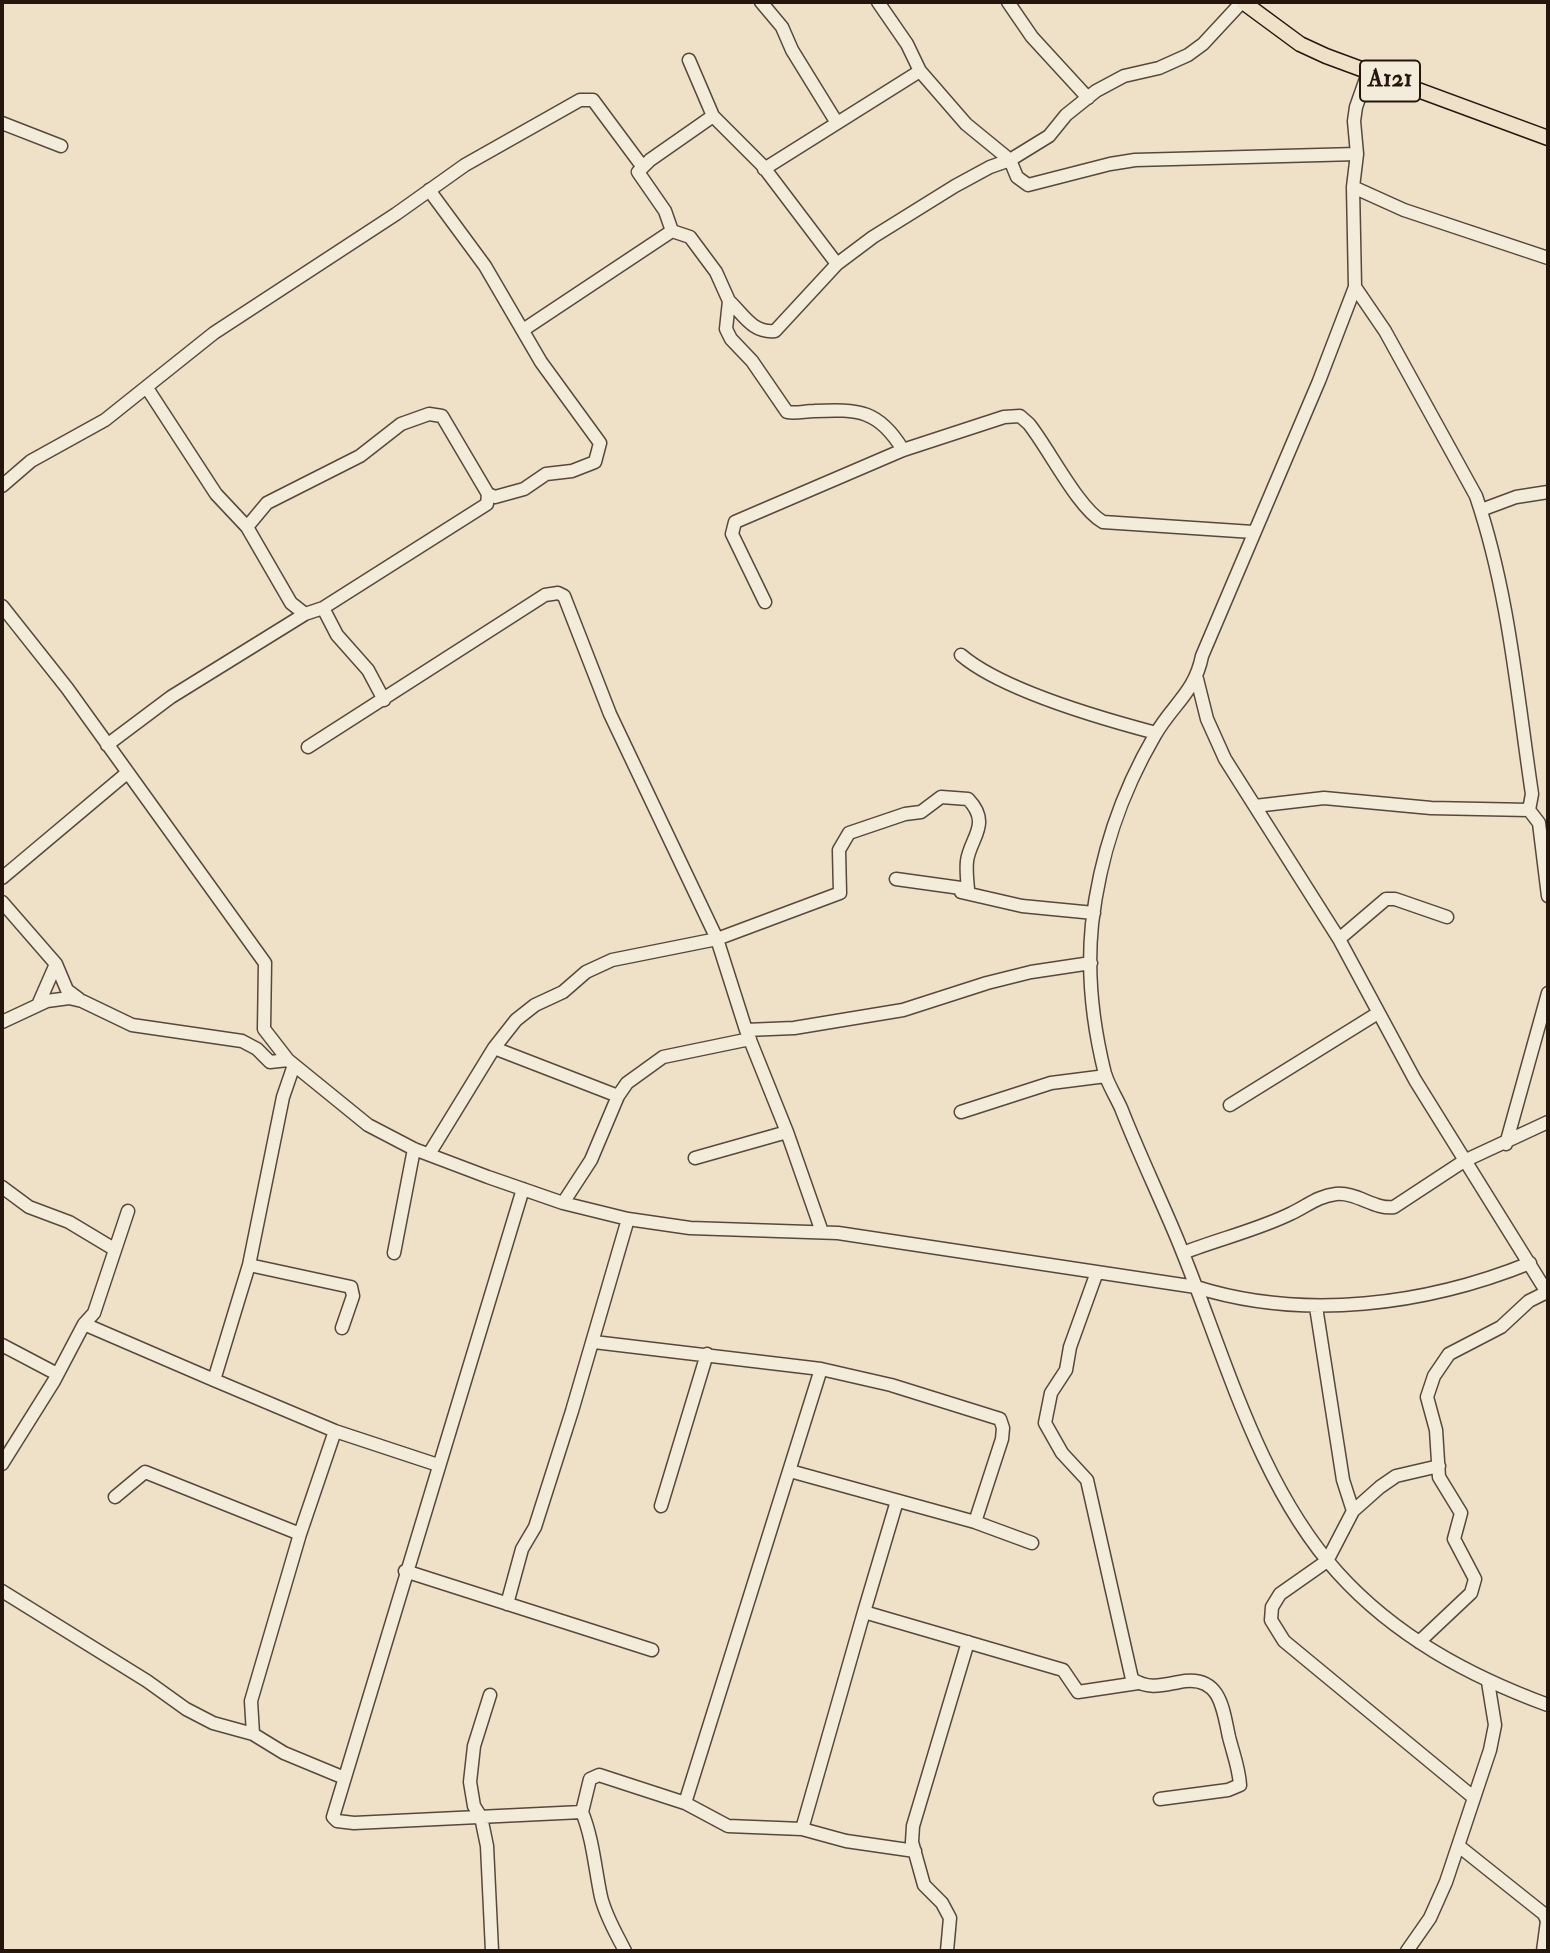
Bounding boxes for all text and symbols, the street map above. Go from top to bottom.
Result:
road number: A121 [1360,60,1420,102]

